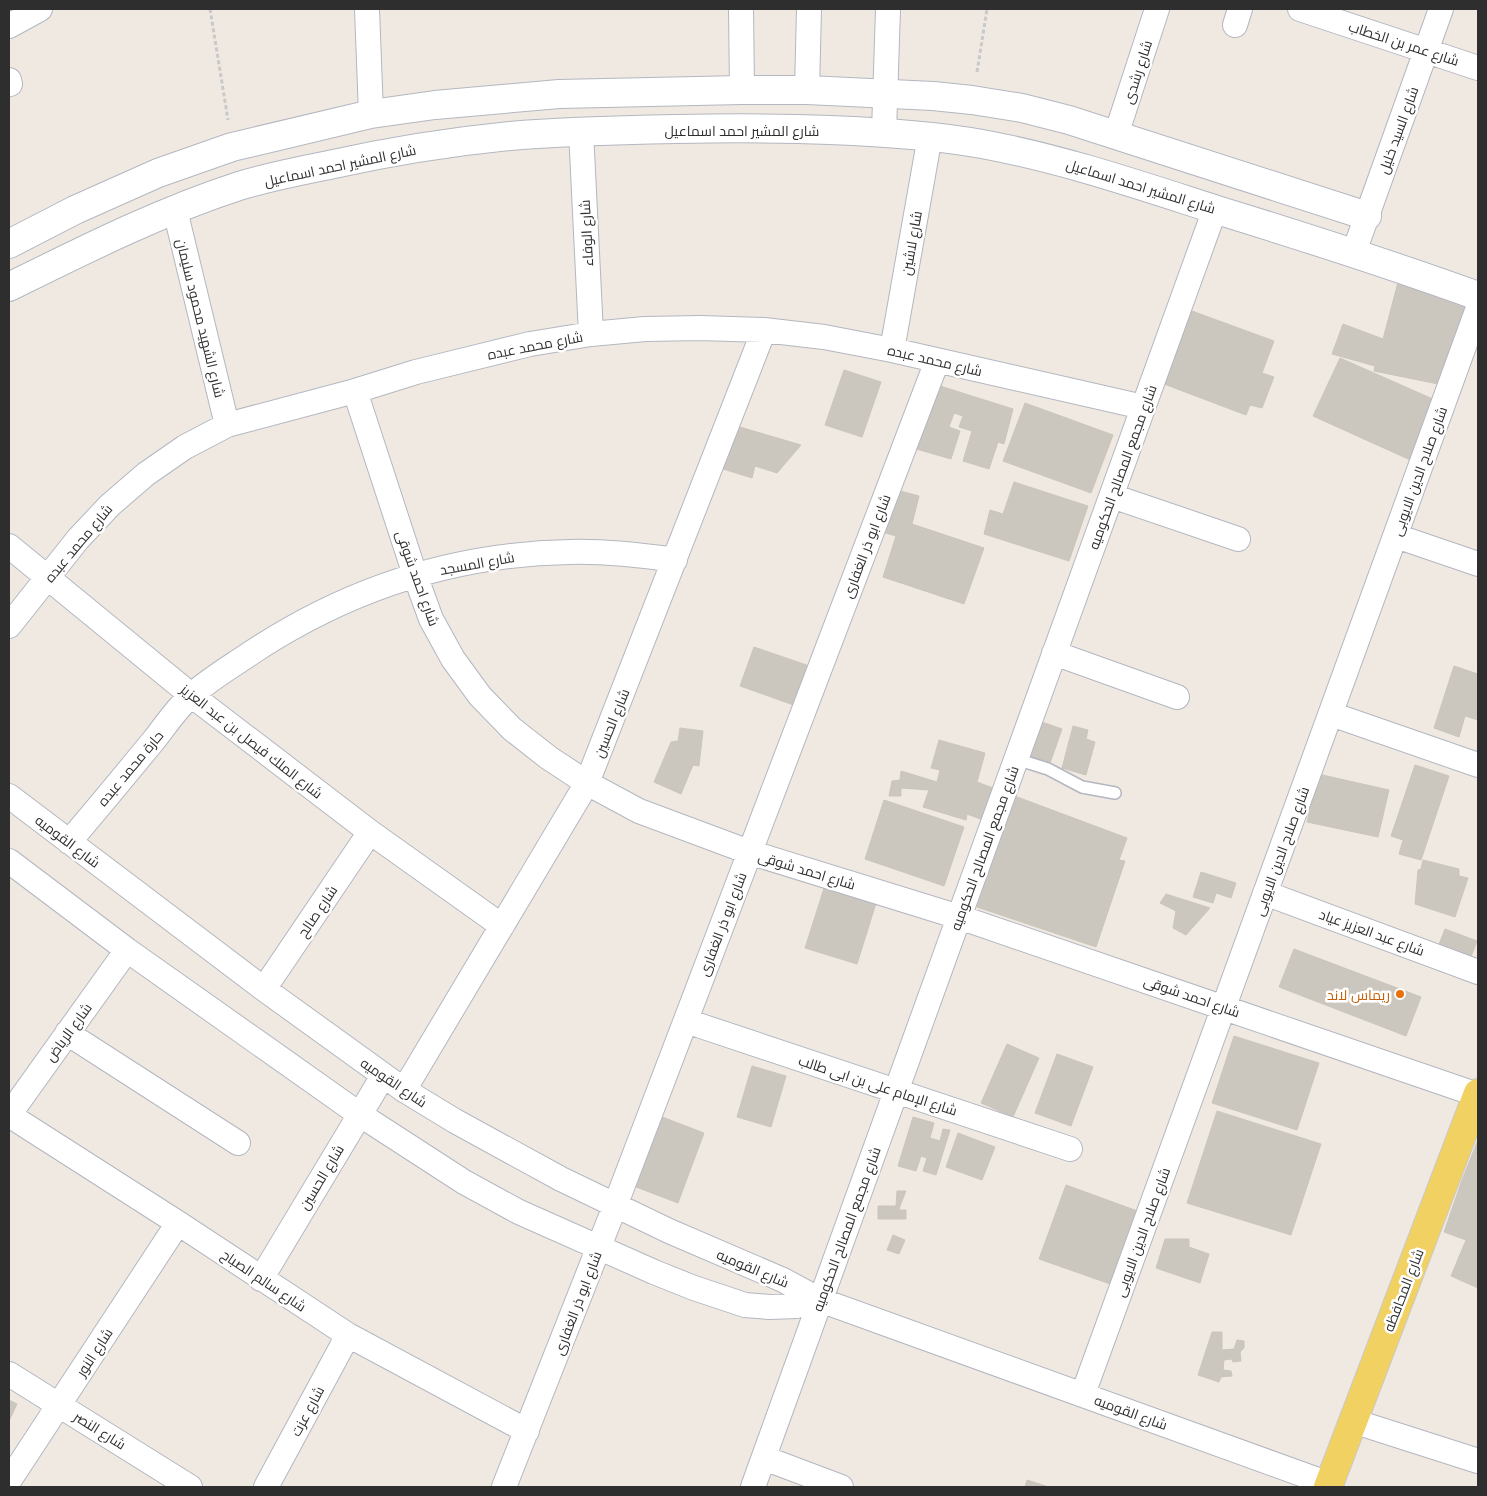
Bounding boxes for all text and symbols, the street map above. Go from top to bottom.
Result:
street label: شارع عمر بن الخطاب [1346,17,1461,70]
street label: شارع رشدى [1119,38,1156,106]
street label: شارع السيد خليل [1374,84,1423,176]
street label: شارع المشير احمد اسماعيل [665,122,819,140]
street label: شارع المشير احمد اسماعيل [262,141,418,190]
street label: شارع المشير احمد اسماعيل [1064,155,1218,218]
street label: شارع الوفاء [576,199,597,267]
street label: شارع لاشين [897,209,926,277]
street label: شارع الشهيد محمود سليمان [172,237,229,399]
street label: شارع محمد عبده [486,327,584,364]
street label: شارع محمد عبده [886,341,984,380]
street label: شارع مجمع المصالح الحكوميه [1084,382,1161,552]
street label: شارع صلاح الدين الايوبى [1388,404,1451,538]
street label: شارع ابو ذر الغفارى [838,492,895,601]
street label: شارع محمد عبده [40,500,116,586]
street label: شارع احمد شوقى [392,528,443,628]
street label: شارع المسجد [438,548,516,579]
street label: شارع الملك فيصل بن عبد العزيز [176,680,326,802]
street label: شارع الحسين [590,686,633,760]
street label: حارة محمد عبده [93,727,167,809]
street label: شارع مجمع المصالح الحكوميه [946,763,1023,933]
street label: شارع صلاح الدين الايوبى [1250,784,1313,918]
street label: شارع القوميه [32,811,104,872]
street label: شارع احمد شوقى [756,847,858,894]
street label: شارع ابو ذر الغفارى [694,870,751,979]
street label: شارع صالح [293,882,341,941]
street label: شارع عبد العزيز عياد [1317,905,1427,960]
street label: شارع احمد شوقى [1141,972,1242,1021]
place label: ريماس لاند [1327,986,1390,1003]
marker: ريماس لاند [1394,988,1406,1000]
street label: شارع الرياض [41,999,96,1065]
street label: شارع الإمام على بن ابى طالب [796,1051,960,1121]
street label: شارع القوميه [357,1054,430,1111]
street label: شارع الحسين [295,1141,348,1213]
street label: شارع مجمع المصالح الحكوميه [808,1144,885,1314]
street label: شارع صلاح الدين الايوبى [1111,1165,1174,1299]
street label: شارع سالم الصباح [217,1245,310,1316]
street label: شارع القوميه [714,1245,792,1292]
street label: شارع المحافظه [1379,1246,1428,1334]
street label: شارع ابو ذر الغفارى [549,1249,606,1358]
street label: شارع النور [72,1325,117,1381]
street label: شارع عزت [287,1383,328,1439]
street label: شارع القوميه [1092,1391,1170,1434]
street label: شارع النصر [69,1407,129,1453]

